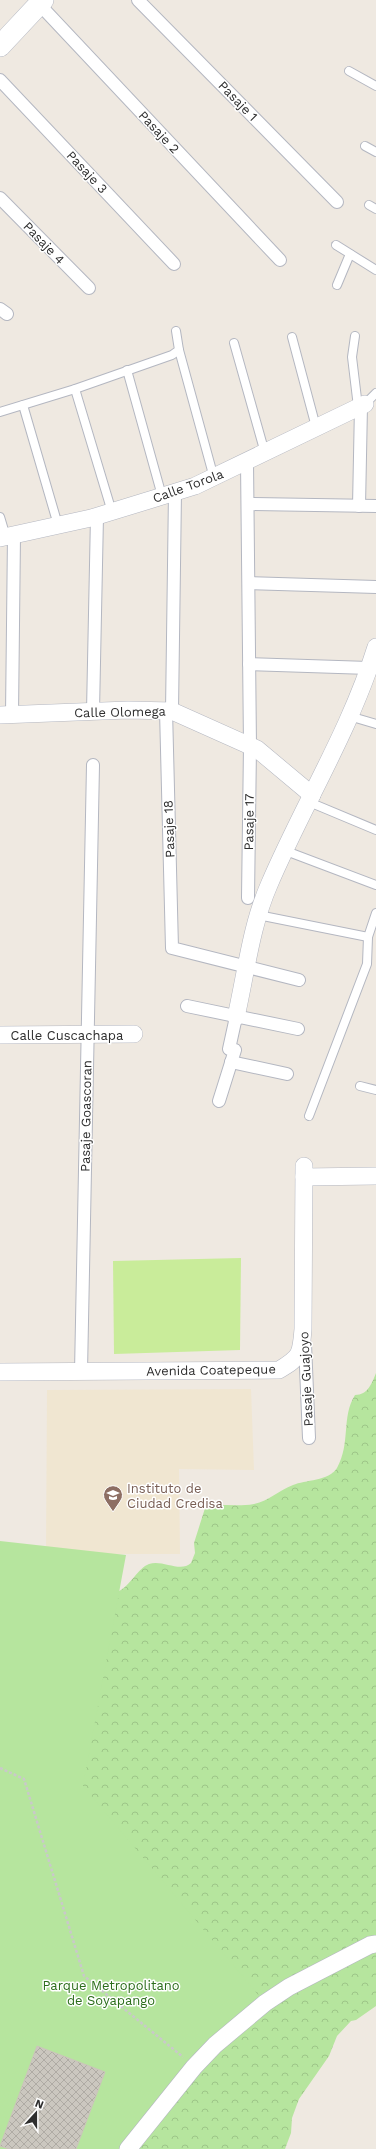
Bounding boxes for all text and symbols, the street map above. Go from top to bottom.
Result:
street label: Pasaje 1 [215,78,261,124]
street label: Pasaje 2 [136,108,182,156]
street label: Pasaje 3 [64,148,110,196]
street label: Pasaje 4 [20,219,68,267]
street label: Calle Torola [151,466,226,506]
street label: Calle Olomega [74,704,167,720]
street label: Pasaje 17 [241,793,257,851]
street label: Pasaje 18 [160,800,178,858]
street label: Calle Cuscachapa [11,1028,124,1043]
street label: Pasaje Goascoran [78,1060,94,1172]
street label: Pasaje Guajoyo [296,1331,316,1427]
street label: Avenida Coatepeque [146,1361,276,1379]
place label: Instituto de Ciudad Credisa [127,1481,223,1511]
school or university icon: Instituto de Ciudad Credisa [102,1484,124,1512]
park label: Parque Metropolitano de Soyapango [42,1978,180,2008]
north arrow [16,2093,56,2133]
text: N [33,2097,46,2112]

